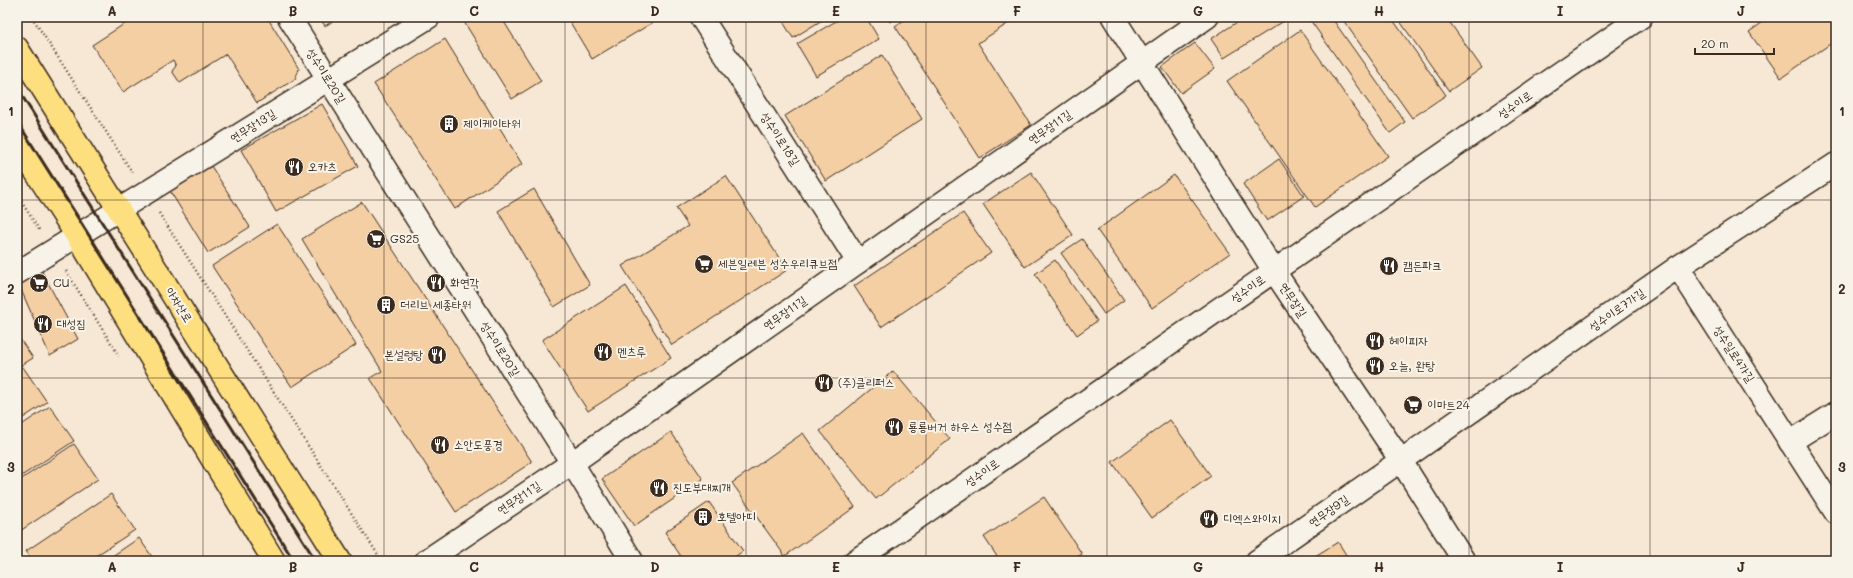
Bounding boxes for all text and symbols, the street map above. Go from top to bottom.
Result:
text: A [107,2,117,19]
text: B [289,2,298,19]
text: C [469,2,479,19]
text: D [650,2,660,19]
text: E [832,2,840,19]
text: F [1013,2,1021,19]
text: G [1193,2,1203,19]
text: H [1374,2,1384,19]
text: I [1557,2,1564,19]
text: J [1737,2,1745,19]
scale bar [1695,30,1774,56]
text: 20 m [1701,35,1729,51]
street label: 성수이로20길 [304,45,350,106]
street label: 성수이로 [1494,87,1535,122]
text: 1 [8,102,14,119]
text: 1 [1839,102,1845,119]
street label: 연무장13길 [227,105,279,145]
street label: 연무장11길 [1025,105,1075,147]
street label: 성수이로18길 [758,109,804,169]
building icon: 제이케이타워 [438,113,460,135]
place label: 제이케이타워 [463,115,521,131]
restaurant icon: 오카츠 [283,156,305,178]
place label: 오카츠 [308,158,337,174]
supermarket icon: GS25 [365,228,387,250]
place label: GS25 [390,230,419,246]
supermarket icon: 세븐일레븐 성수우리큐브점 [693,253,715,275]
place label: 세븐일레븐 성수우리큐브점 [718,255,838,271]
restaurant icon: 캠든파크 [1378,255,1400,277]
place label: 캠든파크 [1403,257,1442,273]
street label: 성수이로 [1227,271,1268,306]
supermarket icon: CU [28,272,50,294]
restaurant icon: 화연각 [425,272,447,294]
place label: CU [53,274,70,290]
place label: 화연각 [450,274,479,290]
street label: 연무장길 [1276,279,1311,320]
text: 2 [7,280,15,297]
text: 2 [1838,280,1846,297]
street label: 아차산로 [163,284,197,325]
street label: 성수이로7가길 [1585,284,1648,334]
street label: 연무장11길 [760,291,810,333]
building icon: 더리브 세종타워 [375,294,397,316]
place label: 더리브 세종타워 [400,296,471,312]
restaurant icon: 대성집 [32,313,54,335]
place label: 대성집 [57,315,86,331]
street label: 성수이로20길 [478,318,524,379]
street label: 성수일로4가길 [1710,322,1759,385]
restaurant icon: 헤이피자 [1364,330,1386,352]
place label: 헤이피자 [1389,332,1428,348]
restaurant icon: 멘츠루 [592,341,614,363]
place label: 멘츠루 [617,343,646,359]
restaurant icon: 본설렁탕 [426,344,448,366]
place label: 본설렁탕 [384,346,423,362]
restaurant icon: 오늘, 완탕 [1364,355,1386,377]
place label: 오늘, 완탕 [1389,357,1435,373]
restaurant icon: (주)클리퍼스 [813,372,835,394]
place label: (주)클리퍼스 [838,374,894,390]
supermarket icon: 이마트24 [1402,394,1424,416]
place label: 이마트24 [1427,396,1470,412]
restaurant icon: 룡룡버거 하우스 성수점 [883,416,905,438]
place label: 룡룡버거 하우스 성수점 [908,418,1012,434]
restaurant icon: 소안도풍경 [429,434,451,456]
place label: 소안도풍경 [454,436,502,452]
street label: 성수이로 [961,455,1002,490]
text: 3 [7,458,15,475]
text: 3 [1838,458,1846,475]
street label: 연무장11길 [494,477,544,518]
restaurant icon: 진도부대찌개 [648,477,670,499]
place label: 진도부대찌개 [673,479,731,495]
street label: 연무장9길 [1305,490,1352,530]
building icon: 호텔아띠 [692,506,714,528]
place label: 호텔아띠 [717,508,756,524]
restaurant icon: 디엑스와이지 [1198,508,1220,530]
place label: 디엑스와이지 [1223,510,1281,526]
text: A [107,558,117,575]
text: B [289,558,298,575]
text: C [469,558,479,575]
text: D [650,558,660,575]
text: E [832,558,840,575]
text: F [1013,558,1021,575]
text: G [1193,558,1203,575]
text: H [1374,558,1384,575]
text: I [1557,558,1564,575]
text: J [1737,558,1745,575]

